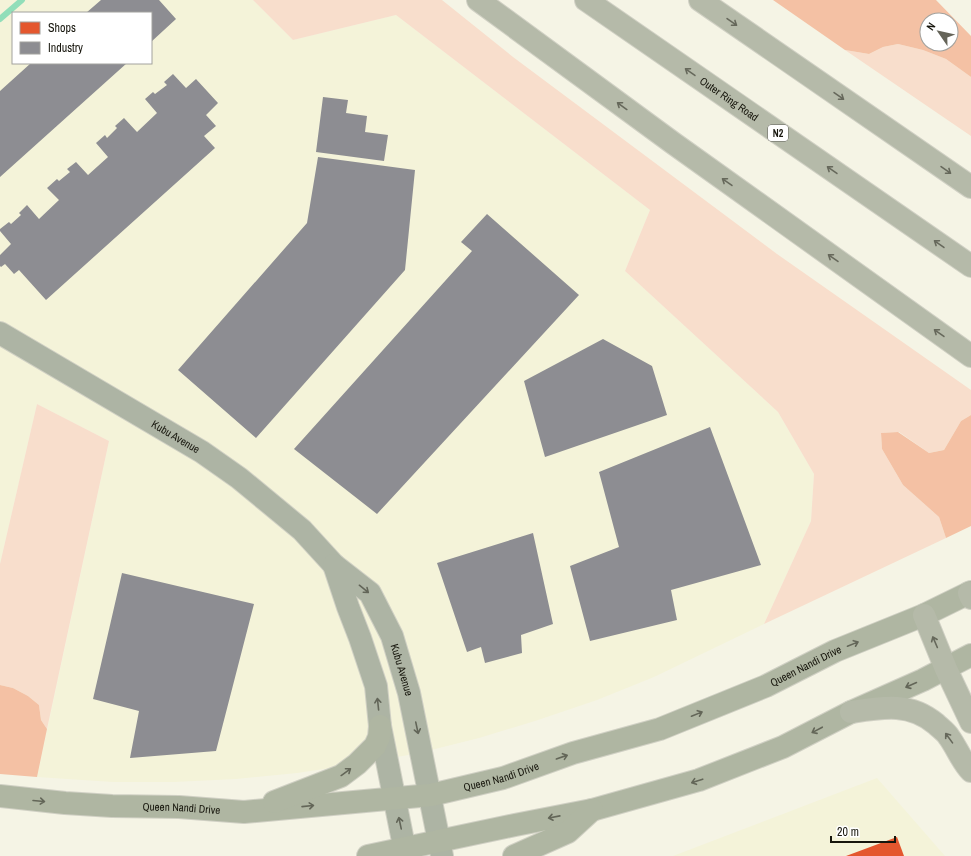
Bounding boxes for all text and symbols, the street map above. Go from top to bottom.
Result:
legend [12,12,152,64]
north arrow [919,12,959,52]
one-way arrow [727,18,738,26]
text: Shops [48,20,76,36]
text: N [923,20,938,33]
text: Industry [48,40,83,56]
one-way arrow [685,68,696,76]
street label: Outer Ring Road [697,74,761,124]
one-way arrow [833,92,844,100]
one-way arrow [617,102,628,110]
road number: N2 [768,125,788,141]
one-way arrow [827,166,838,174]
one-way arrow [940,166,951,174]
one-way arrow [722,178,733,186]
one-way arrow [934,240,945,248]
one-way arrow [828,253,839,262]
one-way arrow [934,329,945,337]
street label: Kubu Avenue [149,417,202,456]
one-way arrow [359,585,370,594]
one-way arrow [931,636,938,648]
one-way arrow [847,639,859,647]
street label: Kubu Avenue [388,642,416,697]
street label: Queen Nandi Drive [768,642,843,690]
one-way arrow [905,682,917,689]
one-way arrow [374,698,382,711]
one-way arrow [690,710,702,717]
one-way arrow [413,721,421,734]
one-way arrow [811,726,823,734]
one-way arrow [945,733,954,744]
one-way arrow [555,753,568,760]
street label: Queen Nandi Drive [462,759,541,794]
one-way arrow [340,768,351,776]
one-way arrow [692,777,704,785]
one-way arrow [32,797,45,805]
street label: Queen Nandi Drive [142,799,221,817]
one-way arrow [301,802,314,810]
one-way arrow [548,814,561,822]
one-way arrow [396,817,404,830]
scale bar [831,818,895,844]
text: 20 m [837,824,859,840]

